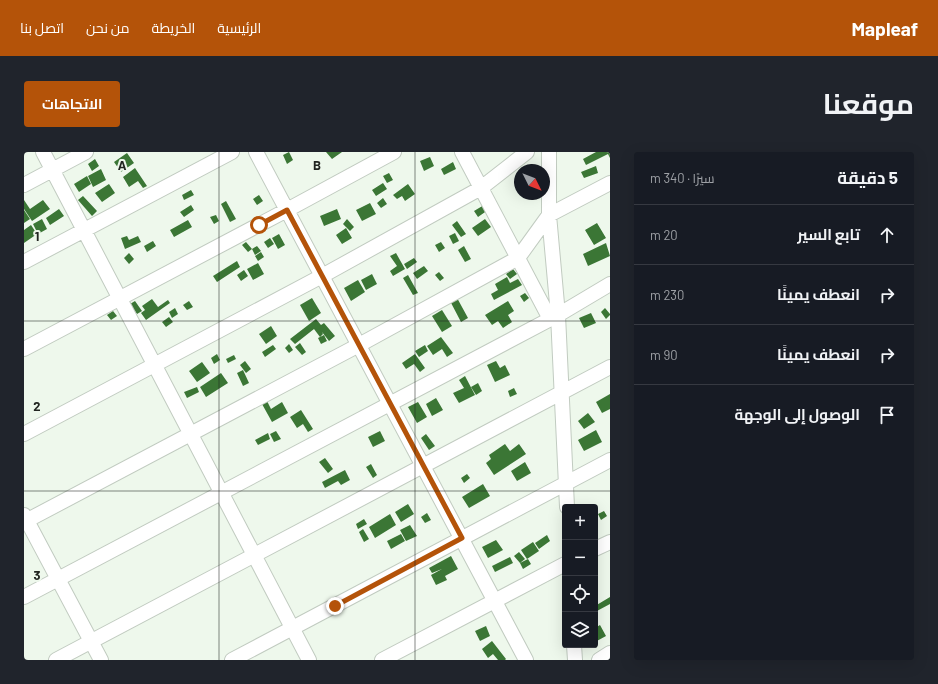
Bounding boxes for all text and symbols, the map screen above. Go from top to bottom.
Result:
text: Mapleaf [851,17,918,40]
text: اتصل بنا [20,19,64,36]
text: من نحن [86,19,130,36]
text: الخريطة [152,19,195,36]
text: الرئيسية [217,19,261,36]
button: الاتجاهات [24,81,120,127]
text: موقعنا [823,86,914,120]
text: A [118,157,127,173]
text: B [313,157,321,173]
north arrow [514,164,550,200]
text: 5 دقيقة [837,167,898,187]
text: سيرًا · 340 m [650,170,714,186]
route start [250,216,268,234]
icon: ahead [876,224,898,246]
text: تابع السير [797,225,860,243]
text: 20 m [650,227,678,243]
text: 1 [35,228,39,244]
icon: right [876,284,898,306]
text: انعطف يمينًا [777,285,860,303]
text: 230 m [650,287,684,303]
icon: right [876,344,898,366]
text: انعطف يمينًا [777,345,860,363]
text: 90 m [650,347,678,363]
text: 2 [33,398,41,414]
icon: arrive [876,404,898,426]
text: الوصول إلى الوجهة [734,405,860,423]
map controls [562,504,598,648]
button: + [562,504,598,540]
button: − [562,540,598,576]
text: 3 [33,567,41,583]
button: locate [562,576,598,612]
route end [326,597,344,615]
button: layers [562,612,598,648]

